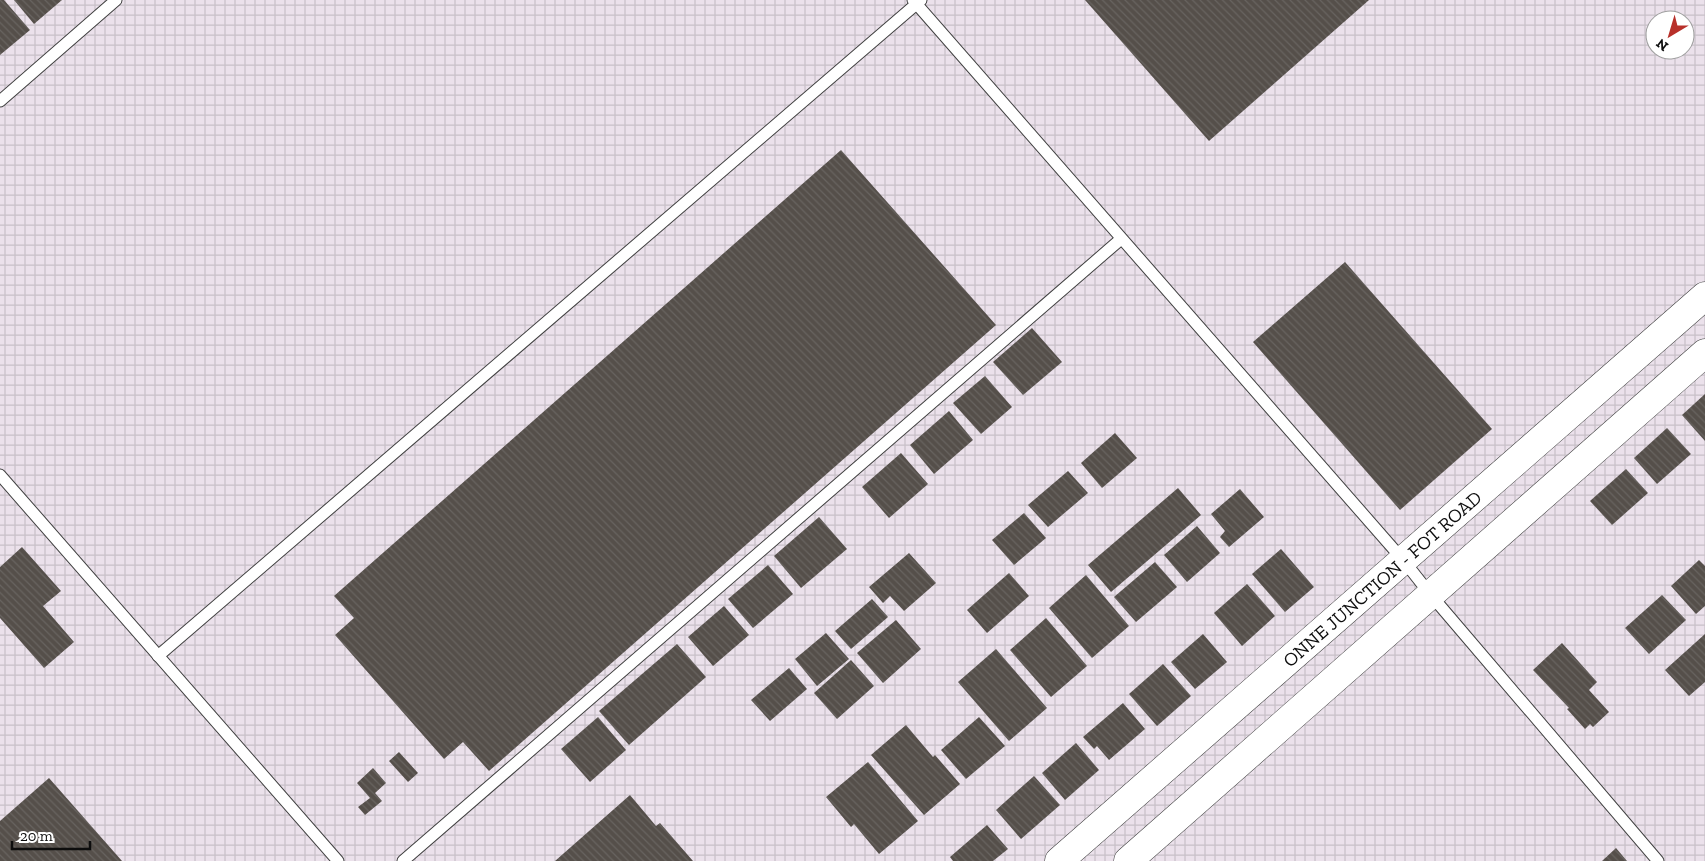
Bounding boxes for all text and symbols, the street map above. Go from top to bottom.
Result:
north arrow [1645,10,1695,60]
text: N [1653,35,1672,55]
street label: ONNE JUNCTION - FOT ROAD [1278,486,1486,672]
scale bar [12,818,90,850]
text: 20 m [20,827,53,845]

